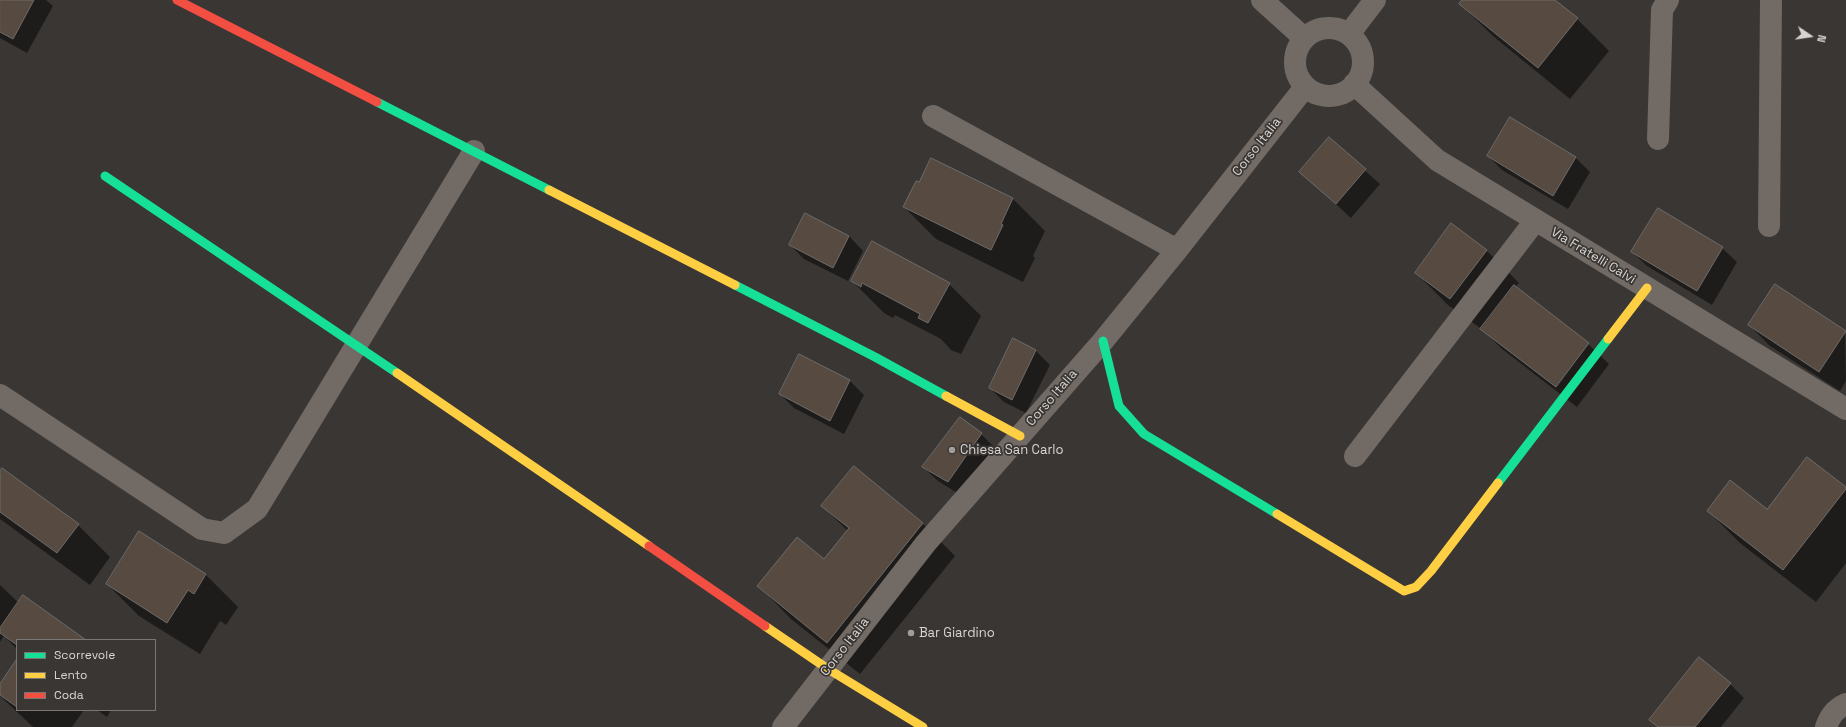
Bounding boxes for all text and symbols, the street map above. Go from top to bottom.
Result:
north arrow [1790,16,1830,56]
text: N [1814,34,1829,44]
street label: Corso Italia [1229,115,1285,179]
street label: Via Fratelli Calvi [1548,225,1638,287]
street label: Corso Italia [1023,367,1081,429]
place label: Chiesa San Carlo [960,442,1064,458]
marker: Chiesa San Carlo [947,445,957,455]
street label: Corso Italia [817,615,873,679]
place label: Bar Giardino [919,625,995,641]
marker: Bar Giardino [906,628,916,638]
legend [16,639,156,711]
text: Scorrevole [54,647,115,663]
text: Lento [54,667,88,683]
text: Coda [54,687,84,703]

